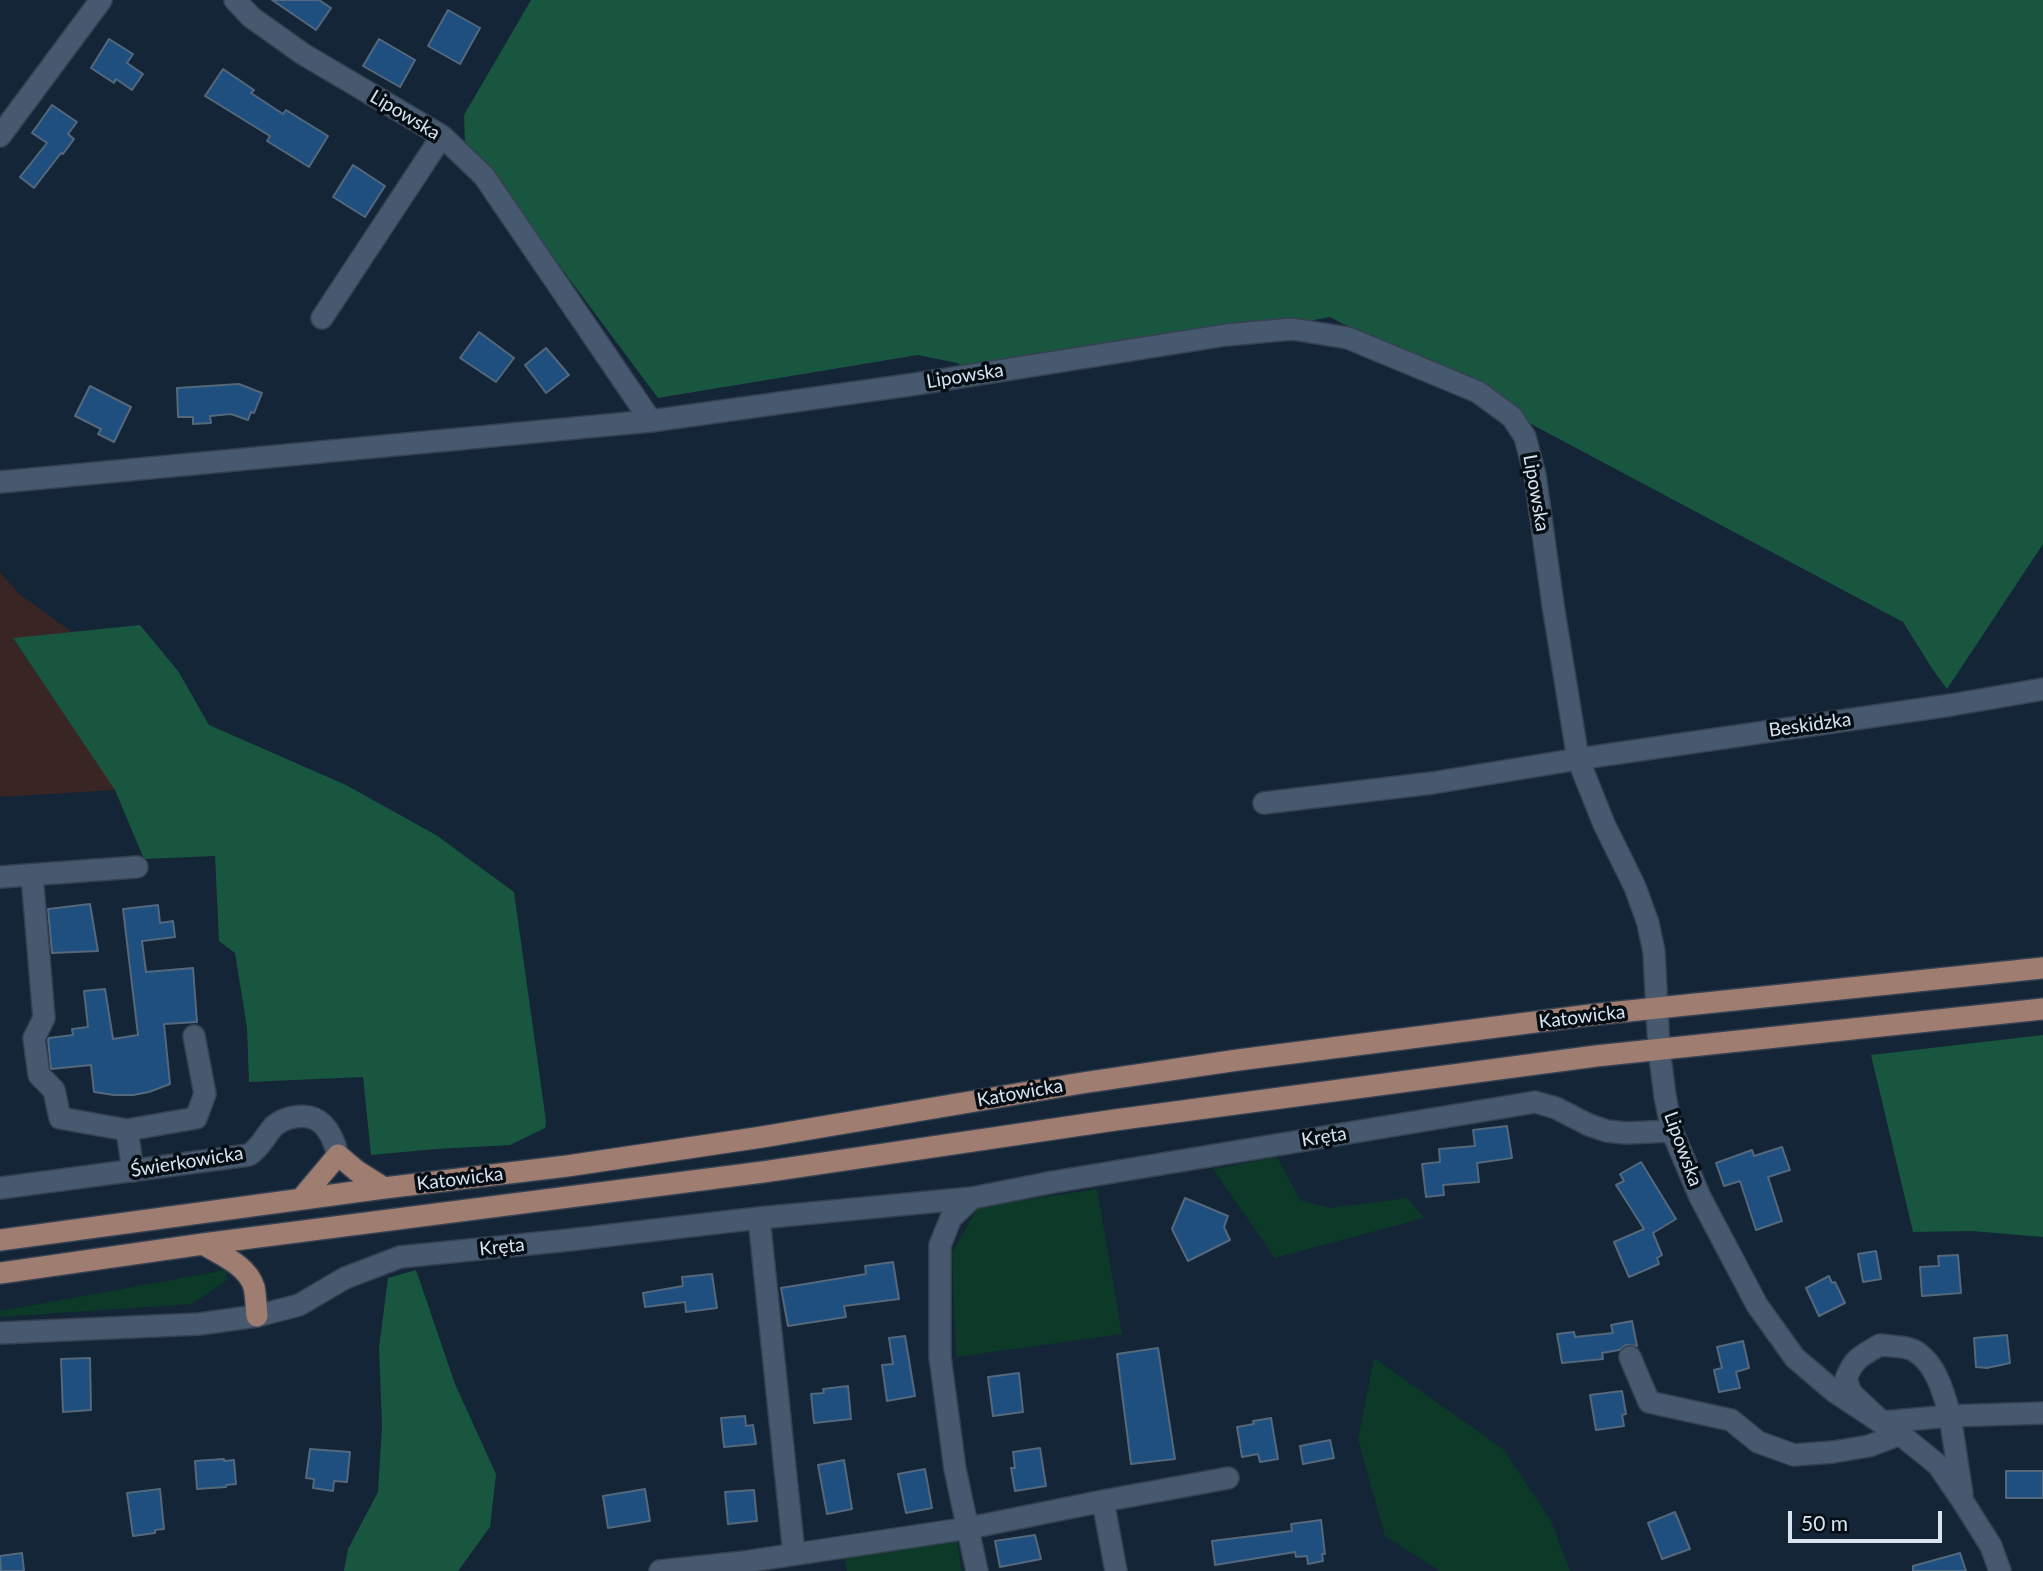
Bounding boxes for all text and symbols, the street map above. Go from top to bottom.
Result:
street label: Lipowska [366,85,444,145]
street label: Lipowska [925,359,1005,393]
street label: Lipowska [1518,453,1554,533]
street label: Beskidzka [1767,708,1853,742]
street label: Katowicka [1537,1000,1627,1034]
street label: Katowicka [975,1074,1065,1112]
street label: Lipowska [1659,1109,1707,1189]
street label: Kręta [1300,1122,1348,1152]
street label: Świerkowicka [129,1142,245,1182]
street label: Katowicka [415,1162,505,1196]
street label: Kręta [478,1233,526,1261]
scale bar [1791,1498,1945,1542]
text: 50 m [1801,1510,1848,1535]

